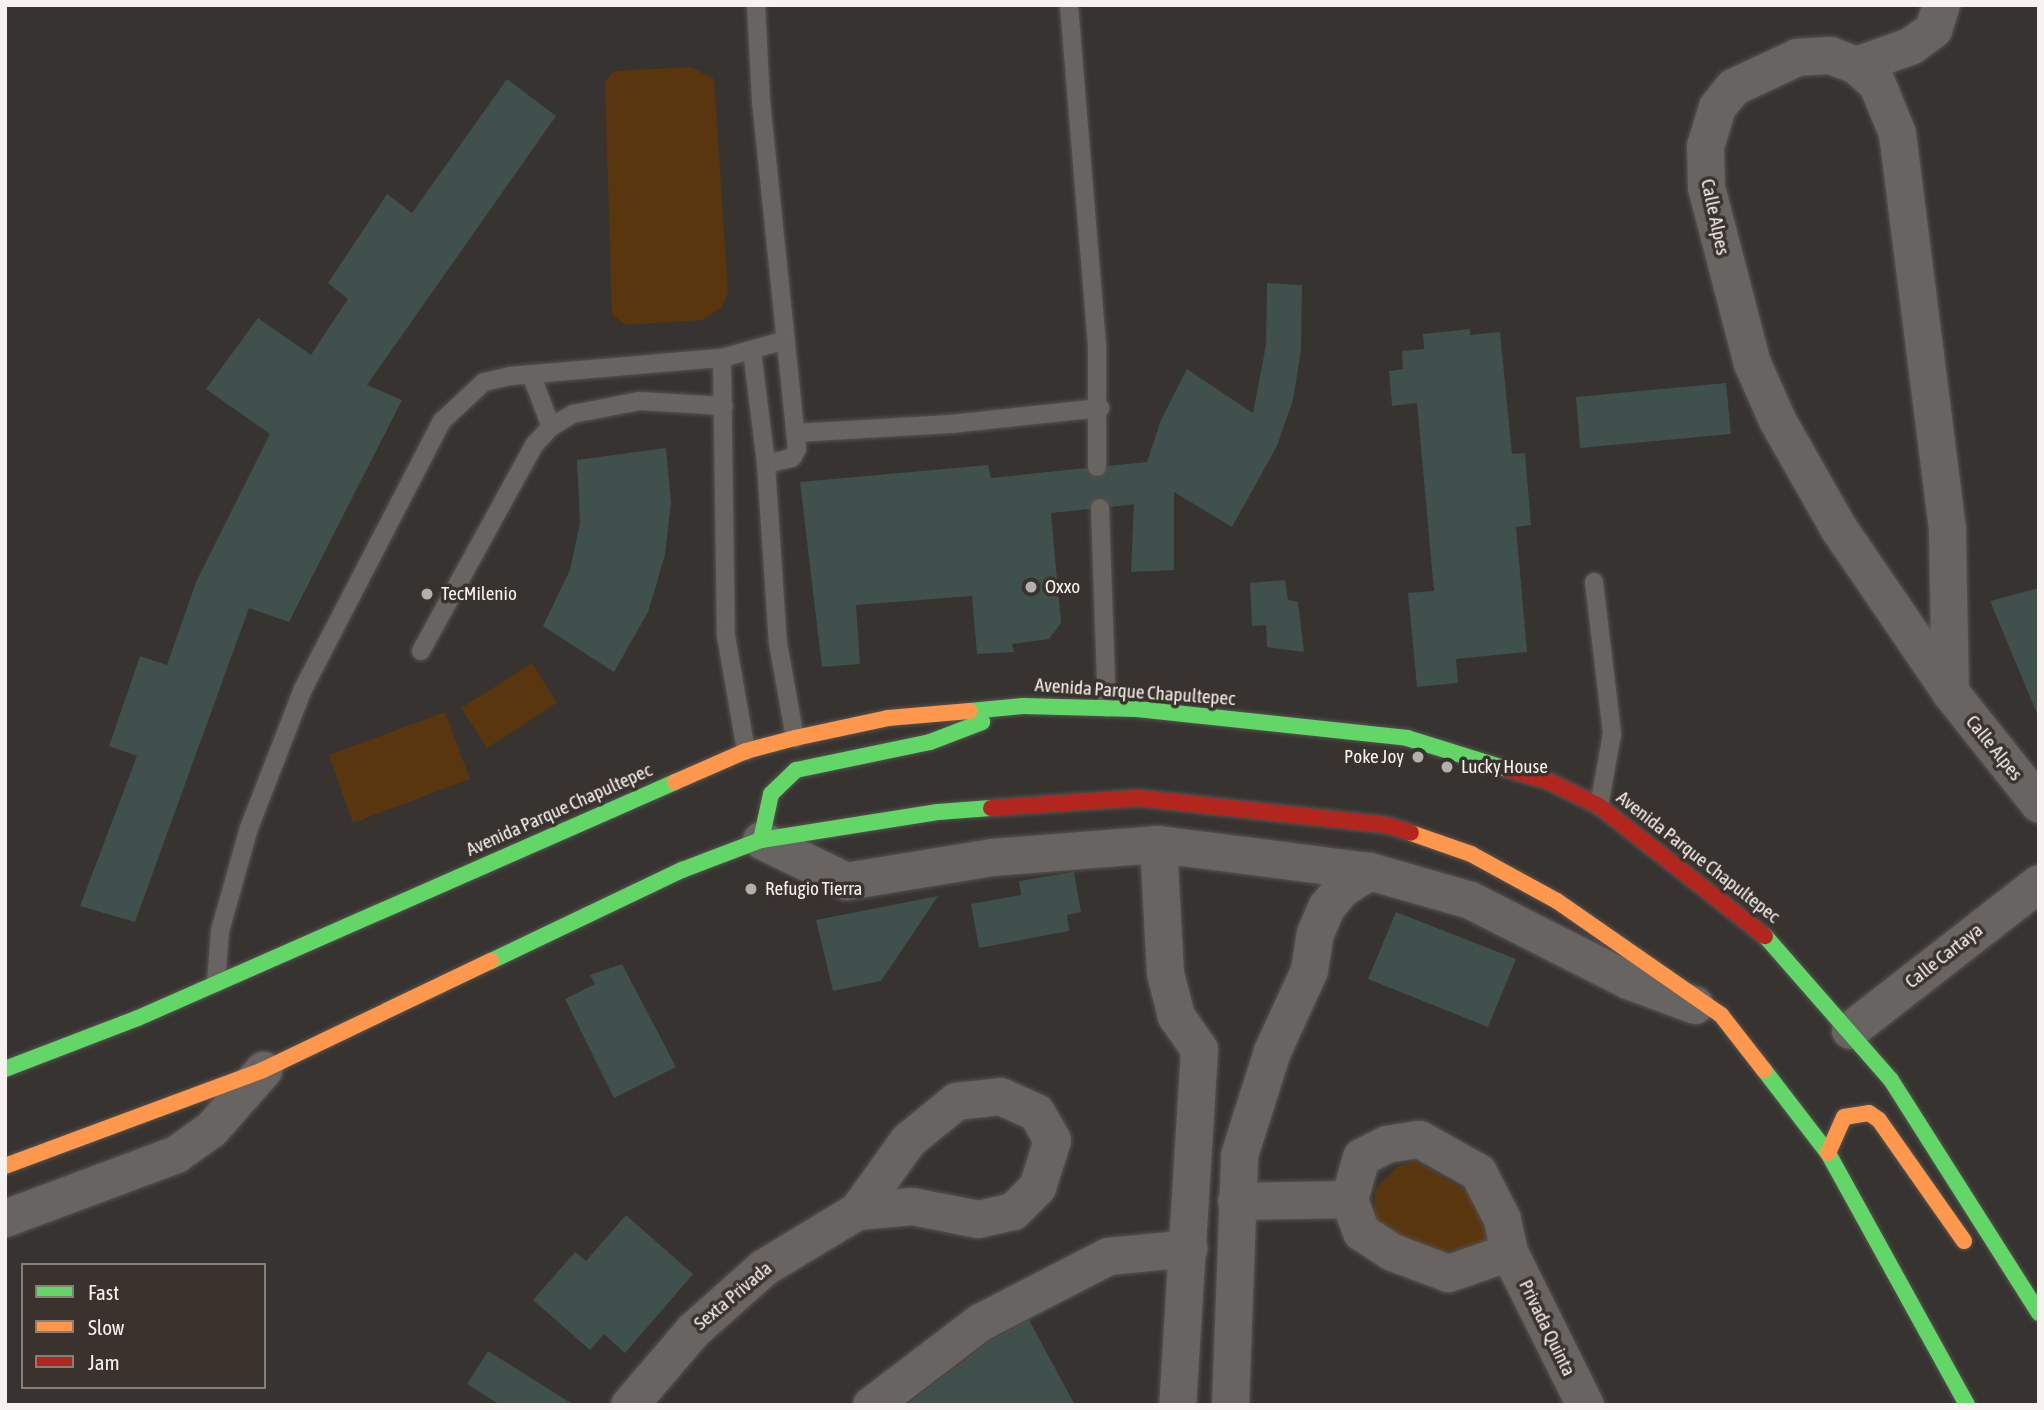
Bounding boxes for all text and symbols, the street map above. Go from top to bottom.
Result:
street label: Calle Alpes [1696,177,1734,257]
place label: Oxxo [1045,576,1080,598]
marker: Oxxo [1023,579,1039,595]
place label: TecMilenio [441,583,517,605]
marker: TecMilenio [419,586,435,602]
street label: Avenida Parque Chapultepec [1034,674,1236,710]
street label: Calle Alpes [1961,711,2027,785]
place label: Poke Joy [1344,746,1404,768]
marker: Poke Joy [1410,749,1426,765]
place label: Lucky House [1461,756,1548,778]
street label: Avenida Parque Chapultepec [463,759,655,861]
marker: Lucky House [1439,759,1455,775]
street label: Avenida Parque Chapultepec [1612,786,1784,928]
place label: Refugio Tierra [765,878,862,900]
marker: Refugio Tierra [743,881,759,897]
street label: Calle Cartaya [1901,919,1987,993]
street label: Sexta Privada [689,1257,777,1335]
legend [21,1263,266,1389]
street label: Privada Quinta [1514,1276,1580,1380]
text: Fast [88,1280,119,1304]
text: Slow [88,1315,124,1339]
text: Jam [88,1350,120,1374]

